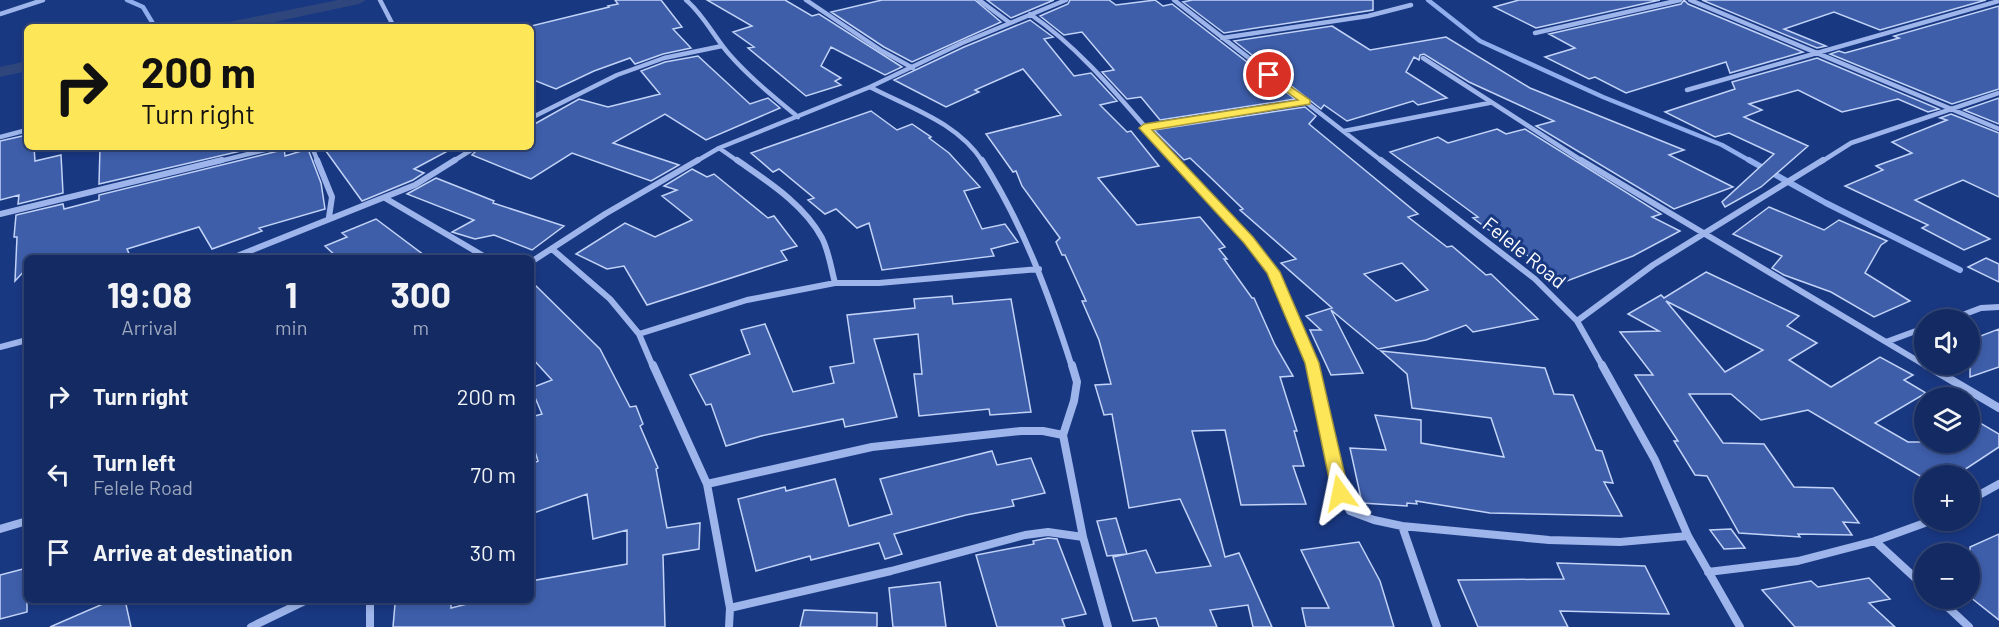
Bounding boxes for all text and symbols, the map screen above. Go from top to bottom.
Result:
text: 200 m [141,46,256,96]
icon: right [42,48,120,126]
pin [1243,49,1294,100]
icon: arrive [1252,58,1285,91]
text: Turn right [141,97,255,129]
street label: Felele Road [1479,211,1571,293]
text: 19:08 [107,272,192,315]
text: 1 [285,272,298,315]
text: 300 [390,272,451,315]
map controls [1914,309,1980,609]
button: sound [1914,309,1980,375]
text: Arrival [122,315,177,339]
text: min [275,315,307,339]
text: m [412,315,429,339]
icon: right [42,380,75,413]
text: Turn right [93,383,188,409]
text: 200 m [457,383,516,409]
button: layers [1914,387,1980,453]
text: Turn left [93,449,176,475]
icon: left [42,458,75,491]
text: 70 m [471,461,516,487]
position arrow [1308,461,1372,525]
button: + [1914,465,1980,531]
text: Felele Road [93,475,193,499]
icon: arrive [42,536,75,569]
text: Arrive at destination [93,539,292,565]
text: 30 m [470,539,516,565]
button: − [1914,543,1980,609]

